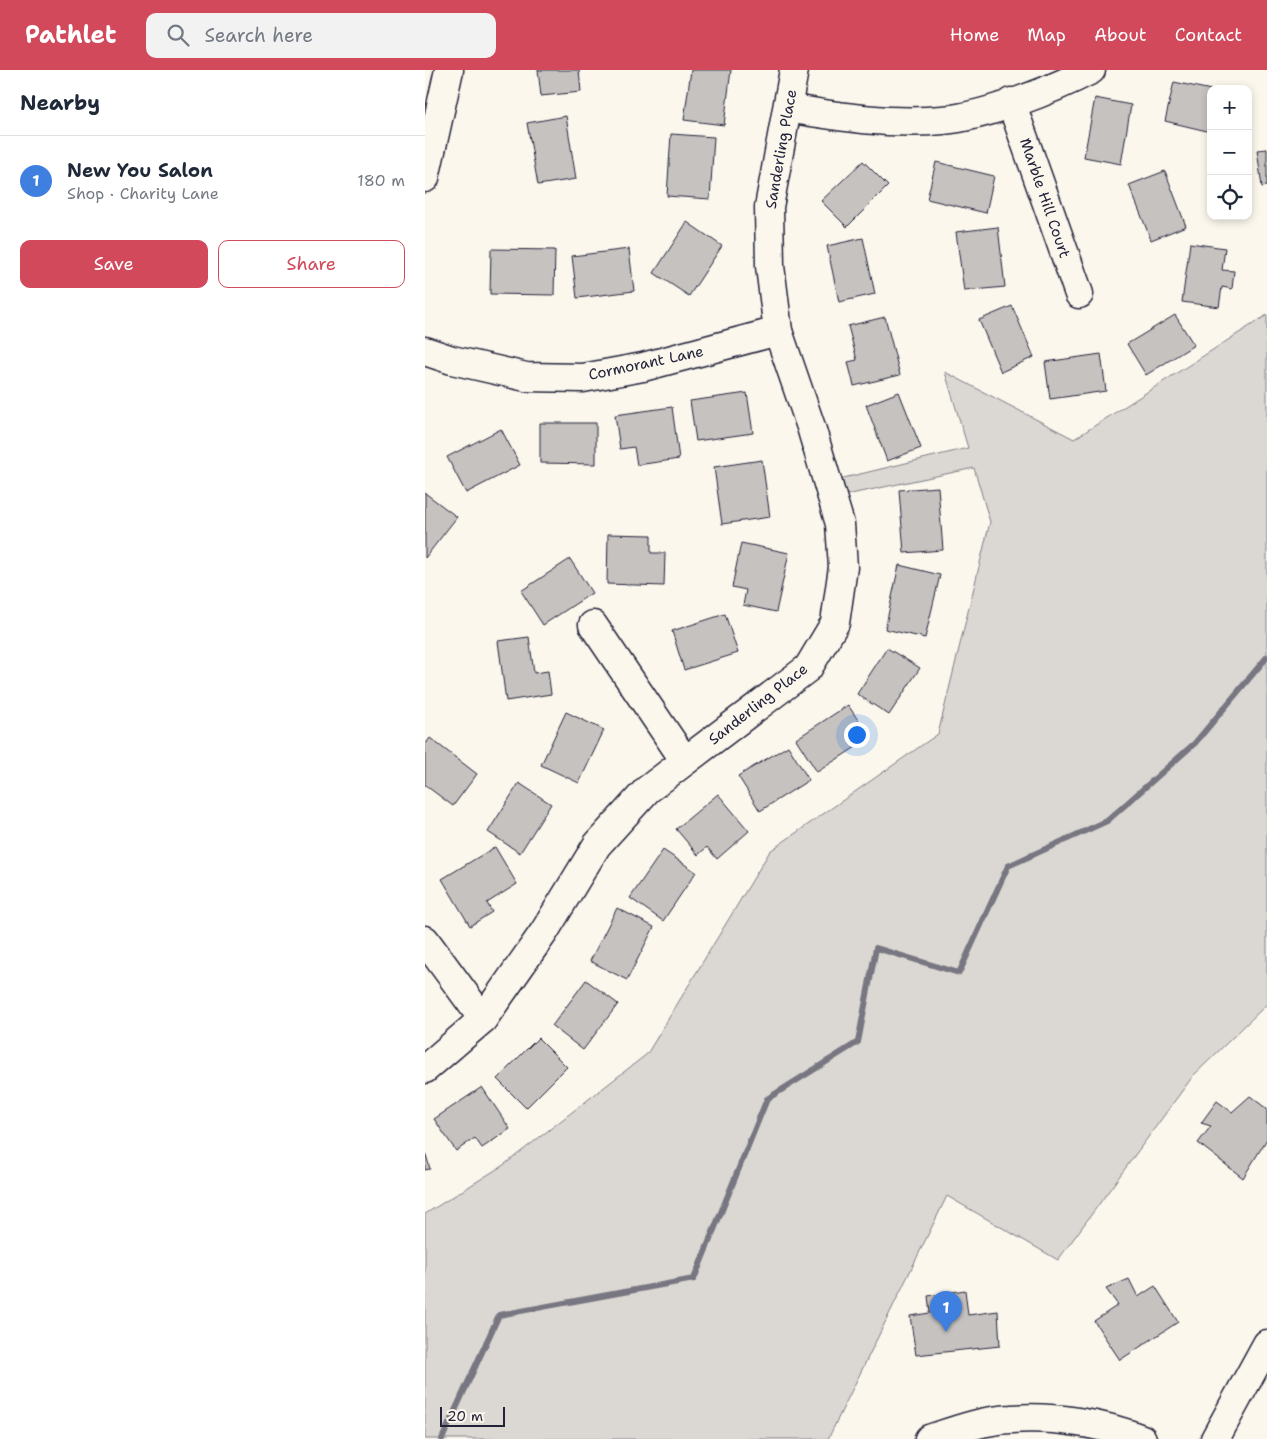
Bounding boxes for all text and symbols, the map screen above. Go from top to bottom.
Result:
search box [146,13,496,58]
text: Pathlet [25,19,116,51]
icon: search [164,21,192,49]
text: Search here [204,23,313,48]
text: Home [950,23,999,47]
text: Map [1027,23,1066,47]
text: About [1094,23,1147,47]
text: Contact [1175,23,1242,47]
map controls [1207,85,1252,220]
button: + [1207,85,1252,130]
street label: Sanderling Place [761,88,801,210]
text: Nearby [20,89,100,117]
button: − [1207,130,1252,175]
street label: Marble Hill Court [1015,135,1075,261]
text: New You Salon [67,158,213,183]
text: 1 [32,170,40,191]
text: 180 m [357,170,405,191]
button: locate [1207,175,1252,220]
text: Shop · Charity Lane [67,183,219,204]
button: Save [20,240,208,288]
button: Share [218,240,405,288]
street label: Cormorant Lane [587,341,705,385]
street label: Sanderling Place [704,659,812,749]
your location [844,722,870,748]
pin: 1 [930,1291,962,1332]
scale bar [440,1404,505,1427]
text: 20 m [447,1407,483,1425]

